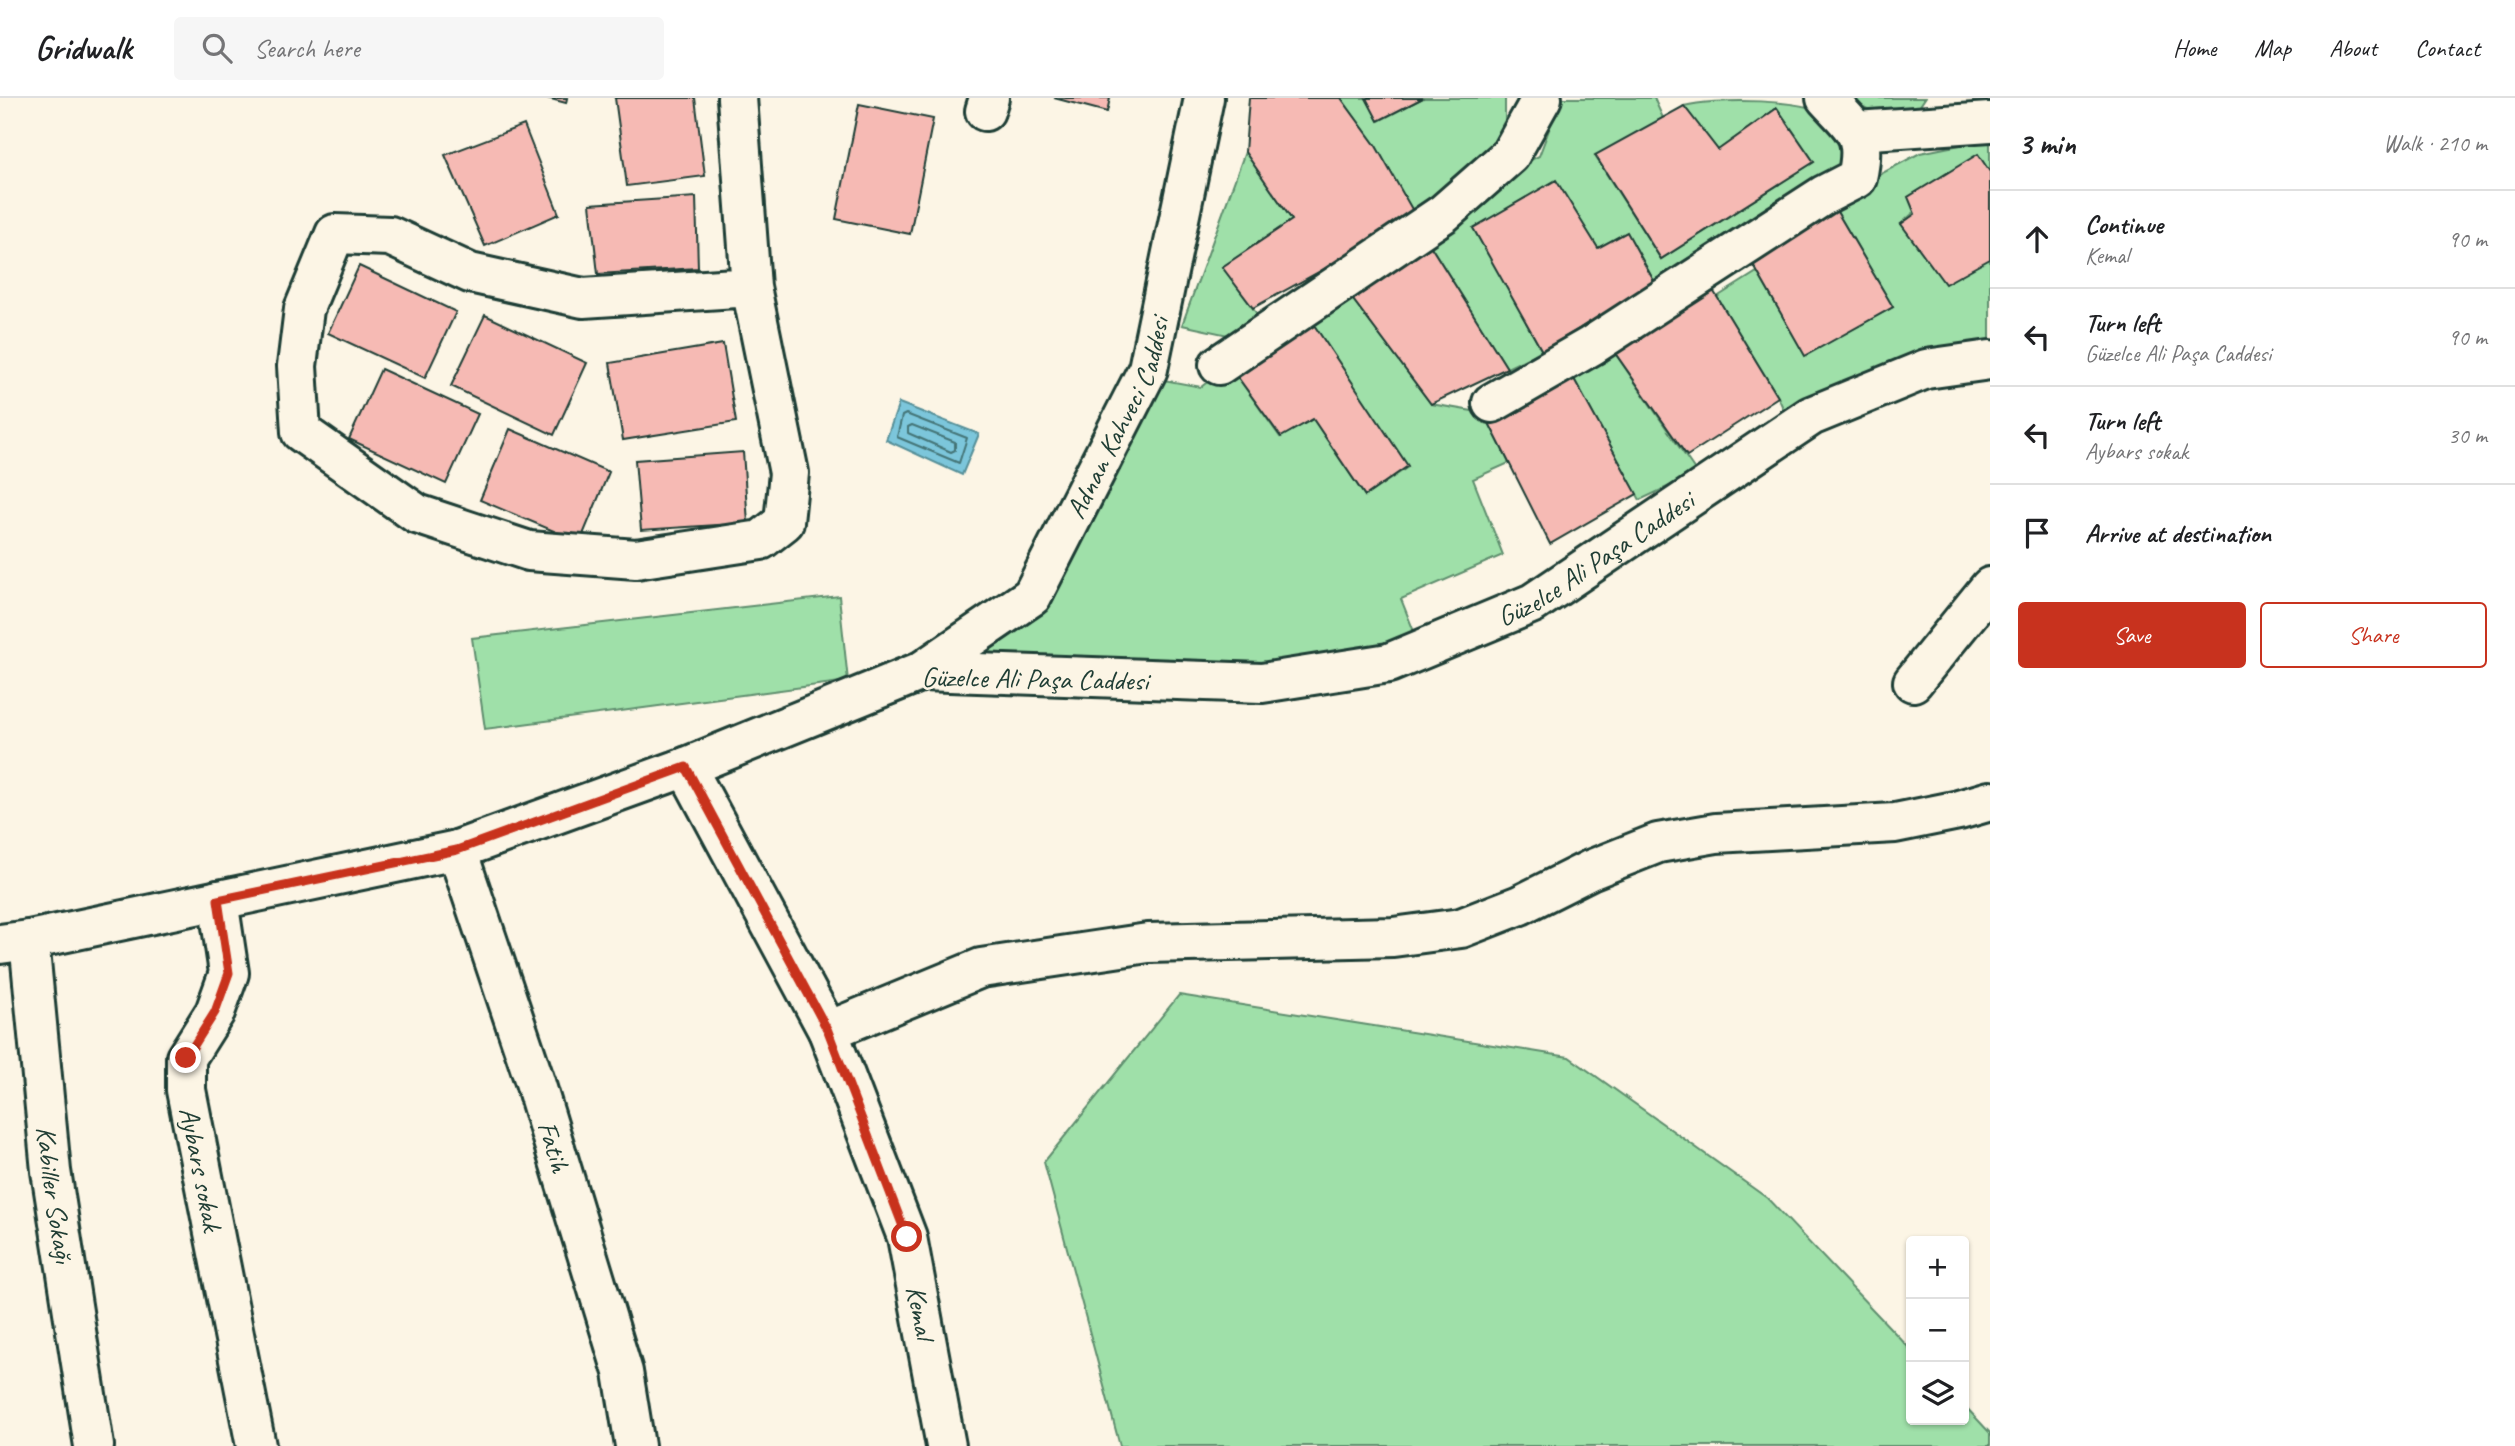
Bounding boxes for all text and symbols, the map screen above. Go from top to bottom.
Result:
search box [174,17,664,80]
text: Gridwalk [35,27,132,69]
icon: search [198,29,236,67]
text: Search here [254,32,360,65]
text: Home [2173,33,2216,63]
text: Map [2254,33,2291,63]
text: About [2329,33,2377,63]
text: Contact [2415,33,2480,63]
text: 3 min [2018,125,2075,163]
text: Walk · 210 m [2383,129,2487,158]
text: Continue [2085,208,2163,241]
icon: ahead [2018,220,2056,258]
text: 90 m [2448,225,2487,254]
text: Kemal [2085,241,2129,270]
text: Turn left [2085,306,2160,339]
street label: Adnan Kahveci Caddesi [1058,310,1177,524]
icon: left [2018,318,2056,356]
text: 90 m [2448,323,2487,352]
text: Güzelce Ali Paşa Caddesi [2085,339,2271,368]
text: Turn left [2085,404,2160,437]
icon: left [2018,416,2056,454]
text: 30 m [2448,421,2487,450]
text: Aybars sokak [2085,437,2188,466]
street label: Güzelce Ali Paşa Caddesi [1492,481,1704,634]
icon: arrive [2018,514,2056,552]
text: Arrive at destination [2085,517,2271,550]
button: Save [2018,602,2246,668]
button: Share [2260,602,2487,668]
street label: Güzelce Ali Paşa Caddesi [921,659,1152,698]
route end [170,1042,201,1073]
street label: Aybars sokak [172,1104,231,1237]
street label: Fatih [530,1117,579,1177]
street label: Kabiller Sokağı [29,1125,82,1267]
route start [891,1221,922,1252]
map controls [1906,1236,1969,1425]
button: + [1906,1236,1969,1299]
street label: Kemal [898,1283,944,1347]
button: − [1906,1299,1969,1362]
button: layers [1906,1362,1969,1425]

